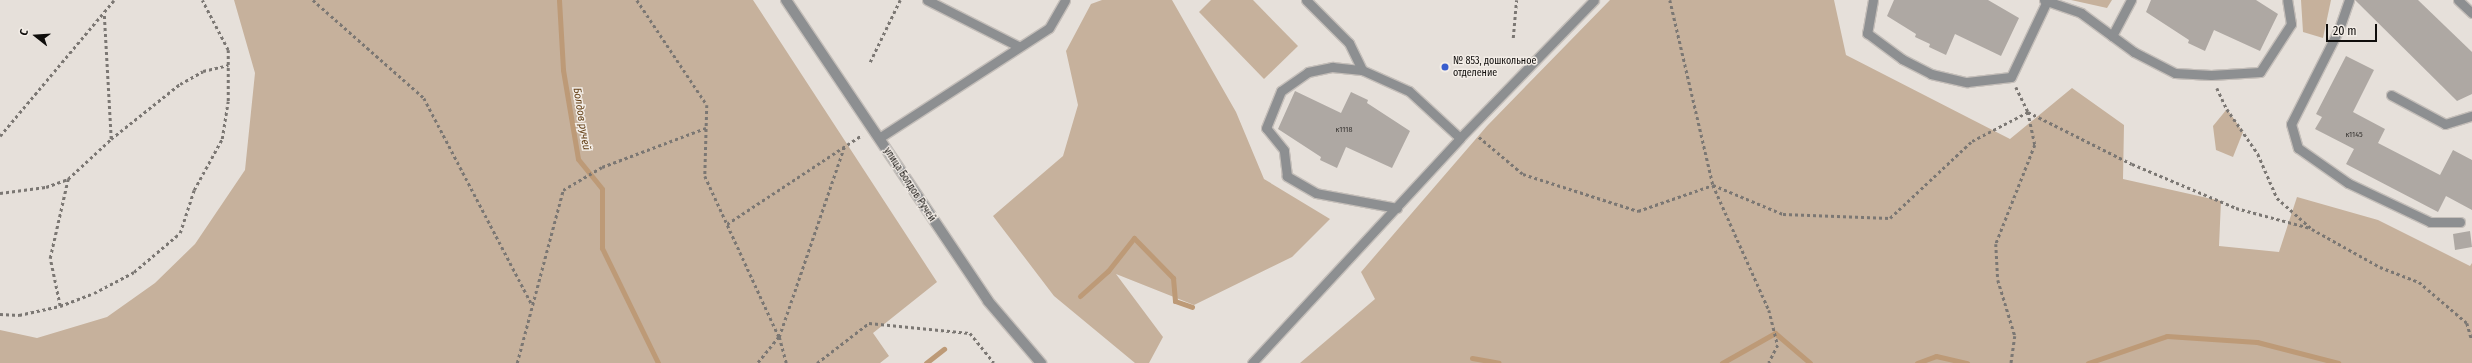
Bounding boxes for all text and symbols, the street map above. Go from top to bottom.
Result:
north arrow [16,16,56,56]
scale bar [2328,16,2379,42]
text: 20 m [2333,24,2357,38]
text: С [17,28,31,37]
place label: № 853, дошкольное отделение [1453,55,1536,78]
marker: № 853, дошкольное отделение [1440,62,1450,72]
water label: Болдов ручей [570,87,592,151]
house number: к1118 [1336,125,1352,135]
house number: к1145 [2345,130,2363,140]
street label: улица Болдов Ручей [881,146,937,224]

